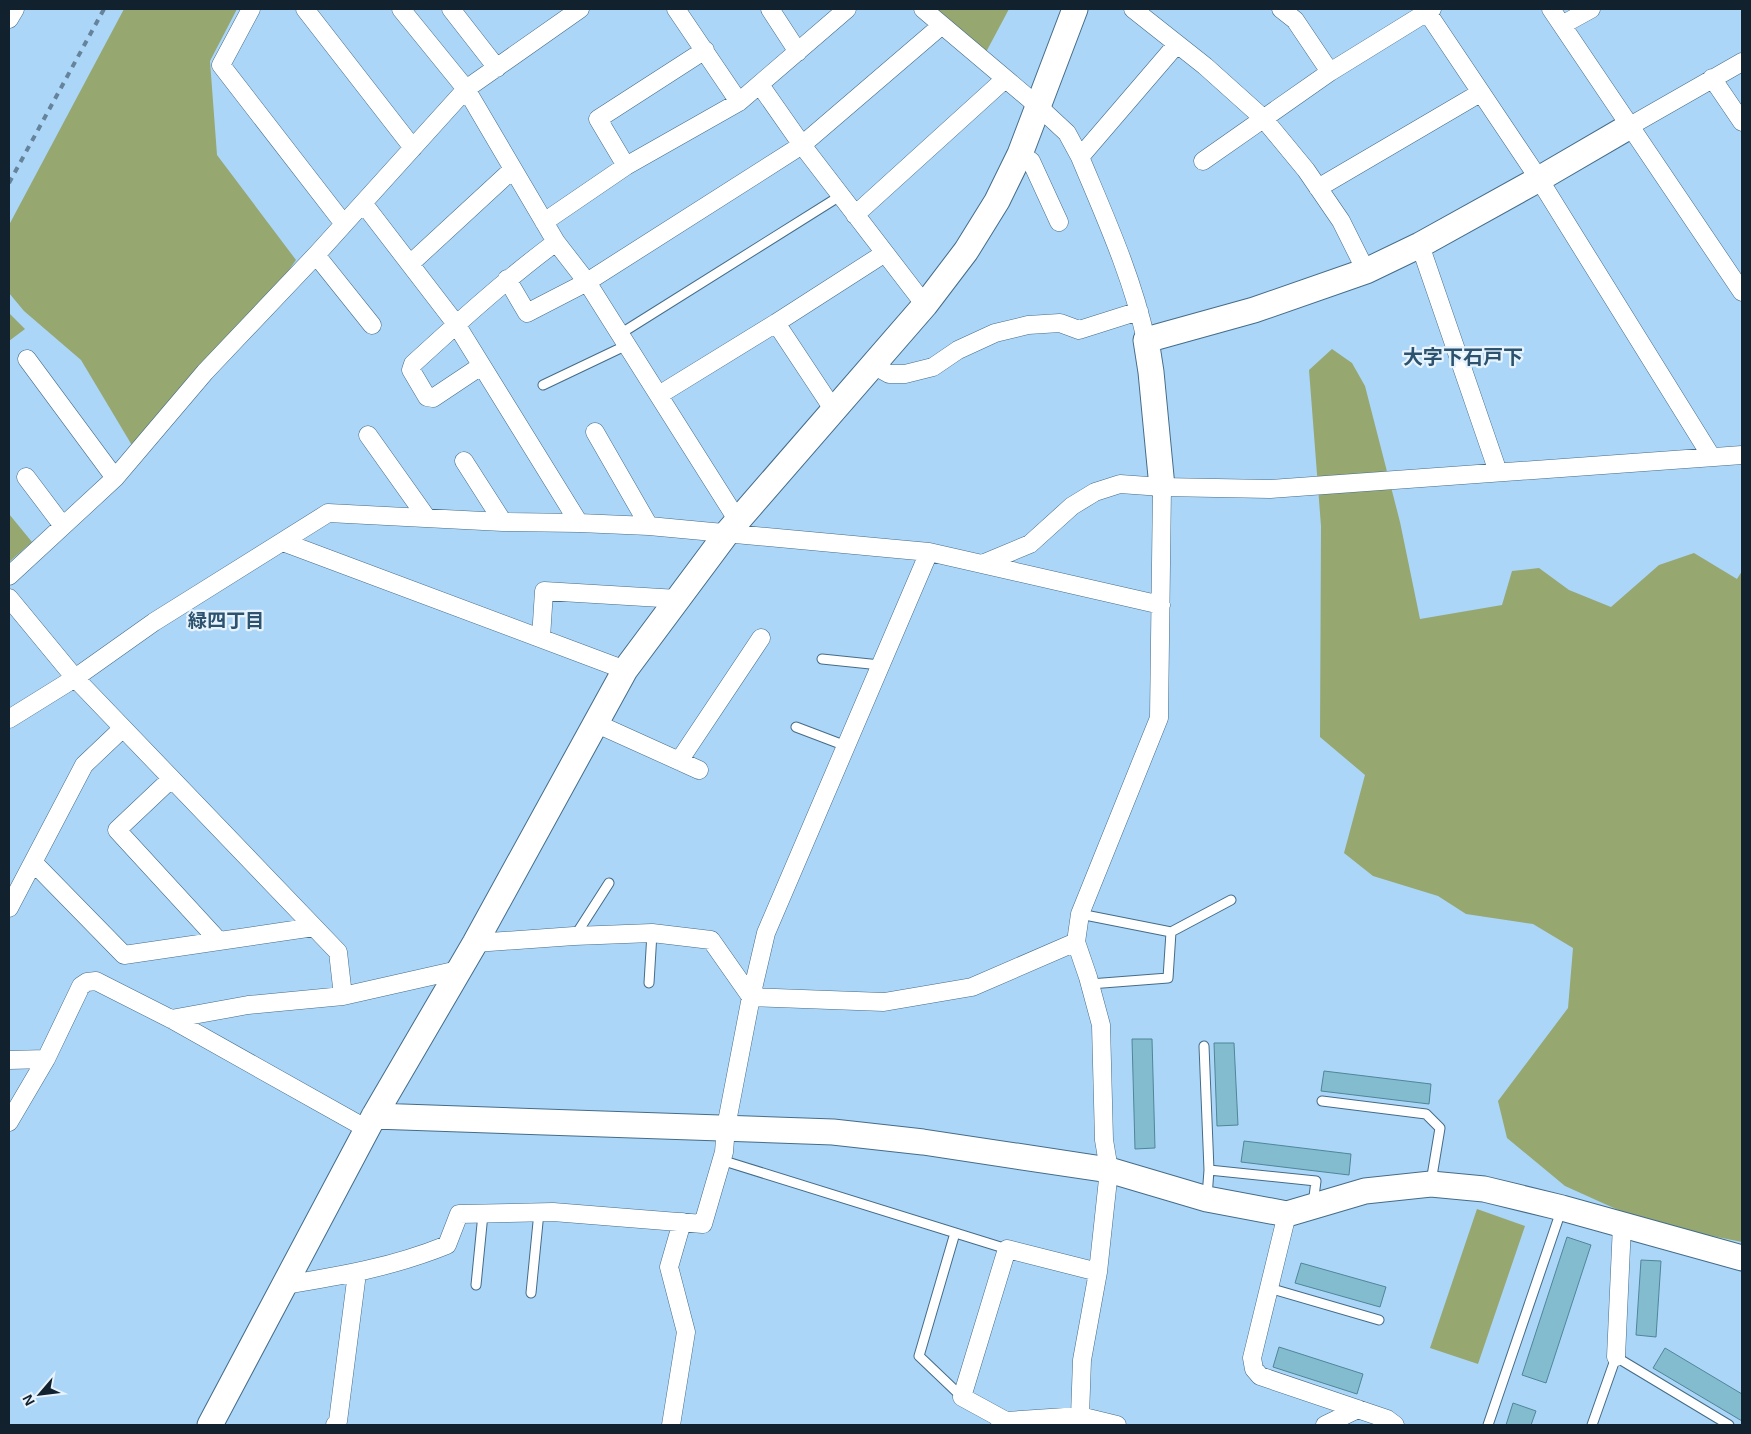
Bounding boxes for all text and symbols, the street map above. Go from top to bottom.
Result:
district label: 大字下石戸下 [1403,346,1523,368]
district label: 緑四丁目 [188,610,264,631]
north arrow [15,1369,65,1419]
text: N [19,1392,38,1408]

